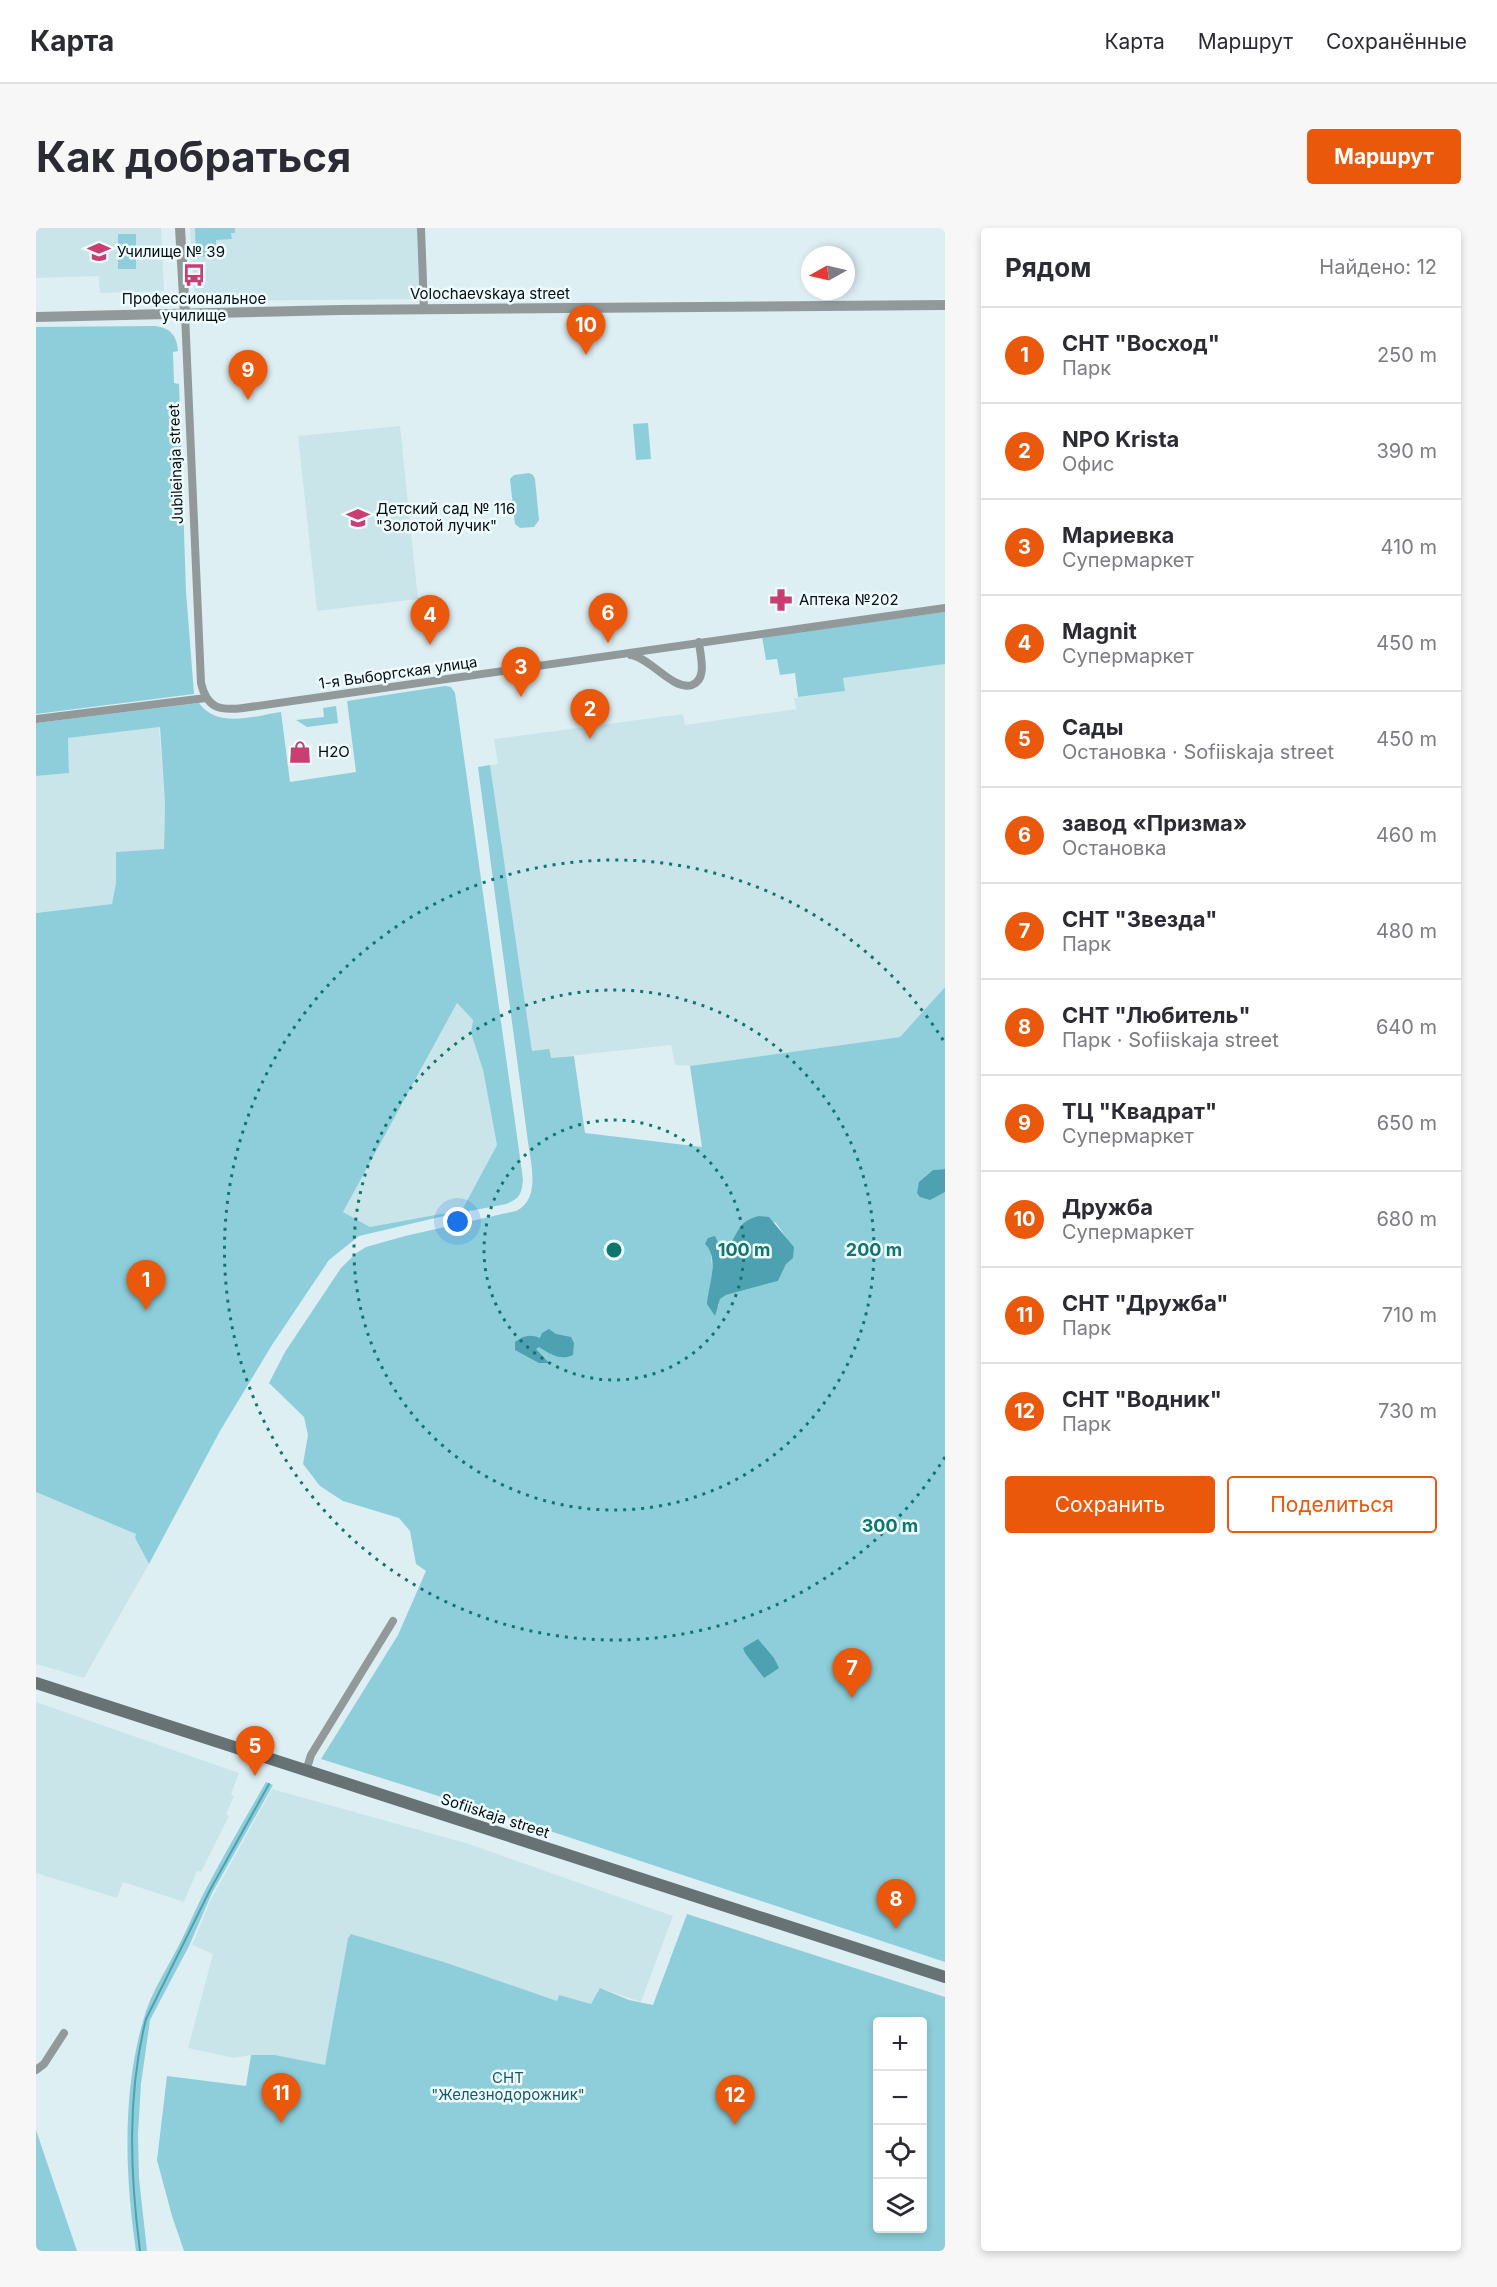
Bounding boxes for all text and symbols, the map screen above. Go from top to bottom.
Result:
text: Карта [30,24,114,58]
text: Карта [1104,29,1165,54]
text: Маршрут [1198,29,1293,54]
text: Сохранённые [1326,29,1467,54]
button: Маршрут [1307,129,1461,184]
text: Как добраться [36,131,351,182]
school or university icon: Училище № 39 [86,239,112,265]
place label: Училище № 39 [117,242,225,261]
north arrow [801,246,855,300]
text: Рядом [1005,252,1091,283]
text: Найдено: 12 [1319,255,1437,279]
bus stop icon: Профессиональное училище [181,262,207,288]
street label: Volochaevskaya street [410,284,570,303]
place label: Профессиональное училище [122,289,266,325]
pin: 10 [566,306,606,355]
text: СНТ "Восход" [1062,330,1220,356]
text: 1 [1020,343,1029,367]
text: 250 m [1377,343,1437,367]
pin: 9 [228,350,268,400]
text: Парк [1062,356,1111,380]
street label: Jubileinaja street [164,403,187,525]
text: NPO Krista [1062,426,1179,452]
text: 2 [1018,439,1031,463]
text: 390 m [1376,439,1437,463]
text: Офис [1062,452,1114,476]
place label: Детский сад № 116 "Золотой лучик" [376,499,515,535]
school or university icon: Детский сад № 116 "Золотой лучик" [345,505,371,531]
text: Мариевка [1062,522,1174,548]
text: 3 [1018,535,1031,559]
text: 410 m [1381,535,1437,559]
text: Супермаркет [1062,548,1194,572]
pharmacy icon: Аптека №202 [768,587,794,613]
place label: Аптека №202 [799,590,899,609]
pin: 6 [588,594,628,643]
pin: 4 [410,596,450,645]
text: Magnit [1062,618,1137,644]
text: 4 [1018,631,1031,655]
text: 450 m [1376,631,1437,655]
text: Супермаркет [1062,644,1194,668]
pin: 3 [502,648,540,697]
street label: 1-я Выборгская улица [317,652,478,693]
pin: 2 [570,690,610,739]
text: Сады [1062,714,1124,740]
text: 5 [1018,727,1031,751]
text: 450 m [1376,727,1437,751]
shop icon: H2O [287,739,313,765]
text: Остановка · Sofiiskaja street [1062,740,1334,764]
place label: H2O [318,742,350,761]
text: завод «Призма» [1062,810,1247,836]
text: 6 [1018,823,1031,847]
text: 460 m [1376,823,1437,847]
text: Остановка [1062,836,1166,860]
text: СНТ "Звезда" [1062,906,1217,932]
text: 7 [1019,919,1030,943]
text: 480 m [1376,919,1437,943]
text: Парк [1062,932,1111,956]
text: СНТ "Любитель" [1062,1002,1251,1028]
text: 8 [1018,1015,1031,1039]
text: 640 m [1376,1015,1437,1039]
text: Парк · Sofiiskaja street [1062,1028,1279,1052]
text: ТЦ "Квадрат" [1062,1098,1217,1124]
text: 9 [1018,1111,1031,1135]
text: 650 m [1377,1111,1437,1135]
text: Супермаркет [1062,1124,1194,1148]
text: Дружба [1062,1194,1153,1220]
your location [443,1207,472,1236]
text: 10 [1013,1207,1036,1231]
text: 680 m [1376,1207,1437,1231]
text: Супермаркет [1062,1220,1194,1244]
text: 100 m [718,1239,770,1260]
text: 200 m [846,1239,902,1260]
centre of rings [604,1240,624,1260]
pin: 1 [126,1260,166,1310]
text: СНТ "Дружба" [1062,1290,1228,1316]
text: 11 [1016,1303,1033,1327]
text: 710 m [1382,1303,1437,1327]
text: Парк [1062,1316,1111,1340]
text: СНТ "Водник" [1062,1386,1222,1412]
text: 12 [1014,1399,1035,1423]
text: 730 m [1378,1399,1437,1423]
text: Парк [1062,1412,1111,1436]
button: Сохранить [1005,1476,1215,1533]
button: Поделиться [1227,1476,1437,1533]
text: 300 m [862,1515,918,1536]
pin: 7 [832,1648,872,1698]
pin: 5 [236,1726,274,1776]
street label: Sofiiskaja street [439,1789,552,1842]
pin: 8 [876,1880,916,1929]
map controls [873,2017,927,2233]
button: + [873,2017,927,2071]
park label: СНТ "Железнодорожник" [431,2068,585,2104]
button: − [873,2071,927,2125]
pin: 11 [262,2074,300,2123]
pin: 12 [716,2076,754,2125]
button: locate [873,2125,927,2179]
button: layers [873,2179,927,2233]

